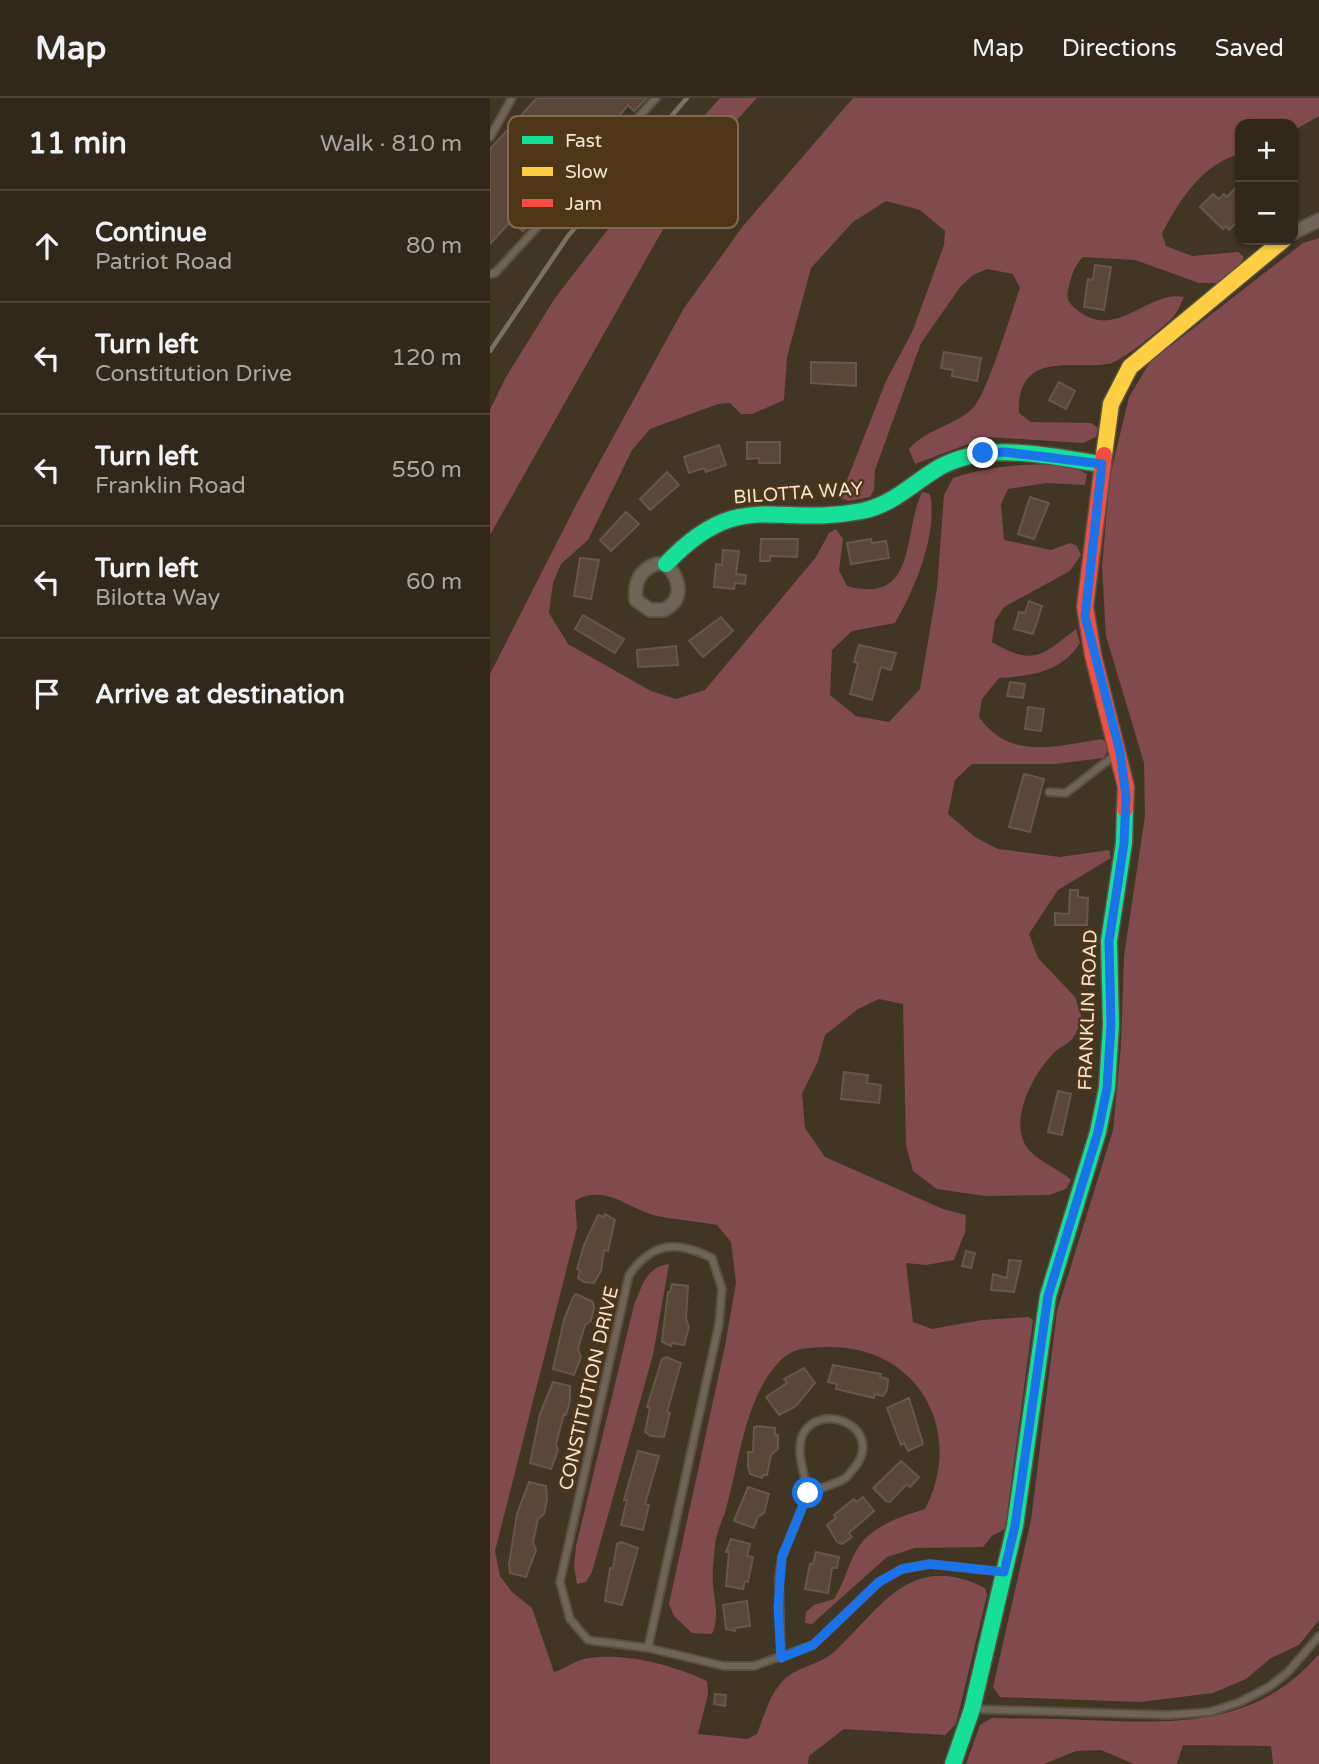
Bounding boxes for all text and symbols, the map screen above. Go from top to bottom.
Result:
text: Map [35,29,106,68]
text: Map [972,34,1024,63]
text: Directions [1062,34,1177,63]
text: Saved [1215,34,1284,63]
legend [508,116,738,228]
map controls [1235,119,1298,245]
button: + [1235,119,1298,182]
text: 11 min [28,125,127,162]
text: Walk · 810 m [320,130,462,158]
text: Fast [565,130,602,152]
text: Slow [565,161,608,183]
button: − [1235,182,1298,245]
text: Jam [565,193,602,215]
text: Continue [95,217,207,248]
icon: ahead [28,227,66,265]
text: 80 m [406,232,462,260]
text: Patriot Road [95,248,232,276]
text: Turn left [95,329,198,360]
icon: left [28,339,66,377]
text: 120 m [392,344,462,372]
text: Constitution Drive [95,360,292,388]
route end [967,437,998,468]
text: Turn left [95,441,198,472]
icon: left [28,451,66,489]
text: 550 m [392,456,462,484]
text: Franklin Road [95,472,246,500]
street label: BILOTTA WAY [733,477,864,509]
text: Turn left [95,553,198,584]
icon: left [28,563,66,601]
text: 60 m [406,568,462,596]
text: Bilotta Way [95,584,220,612]
icon: arrive [28,675,66,713]
text: Arrive at destination [95,679,345,710]
street label: FRANKLIN ROAD [1074,929,1102,1091]
street label: CONSTITUTION DRIVE [555,1284,623,1492]
route start [792,1477,823,1508]

